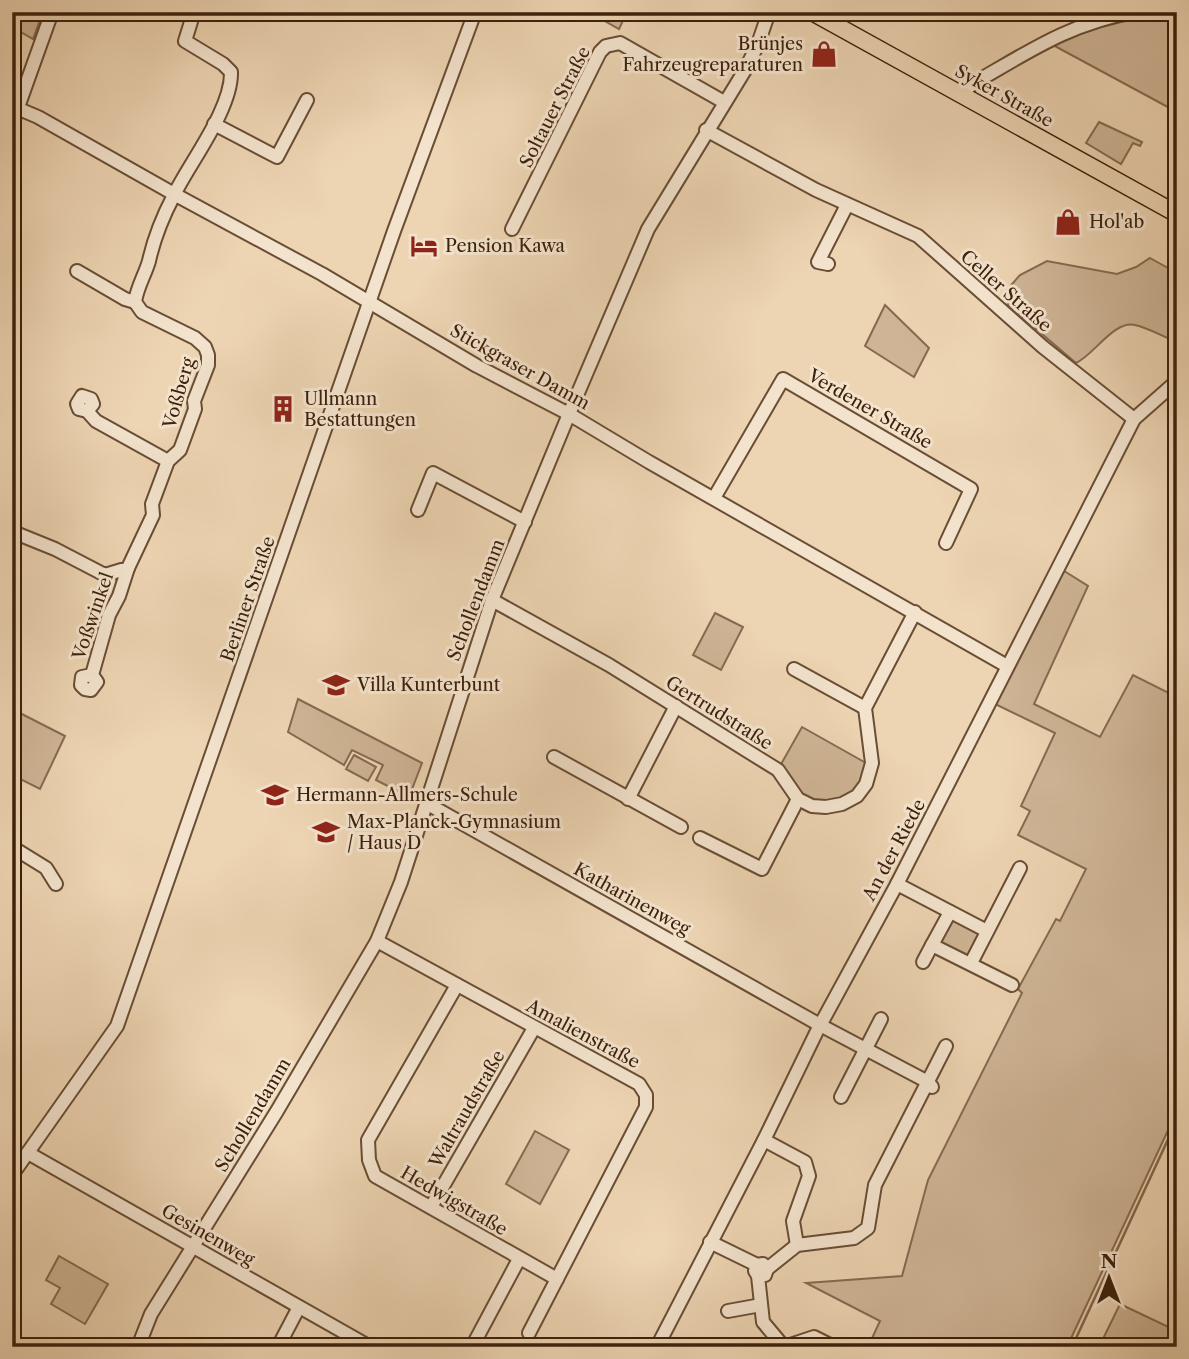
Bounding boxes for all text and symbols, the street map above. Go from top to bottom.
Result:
place label: Brünjes Fahrzeugreparaturen [623,33,803,76]
shop icon: Brünjes Fahrzeugreparaturen [809,39,839,69]
street label: Soltauer Straße [515,43,595,171]
street label: Syker Straße [951,60,1057,132]
shop icon: Hol'ab [1053,207,1083,237]
place label: Hol'ab [1089,211,1145,233]
hotel icon: Pension Kawa [409,231,439,261]
place label: Pension Kawa [445,235,566,257]
street label: Celler Straße [956,245,1056,337]
street label: Stickgraser Damm [446,319,594,415]
street label: Voßberg [158,354,200,432]
street label: Verdener Straße [803,364,936,454]
place label: Ullmann Bestattungen [304,388,416,431]
building icon: Ullmann Bestattungen [268,394,298,424]
street label: Berliner Straße [216,533,280,665]
street label: Schollendamm [443,536,509,664]
street label: Voßwinkel [67,569,118,663]
school or university icon: Villa Kunterbunt [321,670,351,700]
street label: Gertrudstraße [662,671,776,755]
place label: Villa Kunterbunt [356,674,501,696]
school or university icon: Hermann-Allmers-Schule [260,780,290,810]
place label: Hermann-Allmers-Schule [296,784,518,806]
street label: An der Riede [857,795,930,906]
place label: Max-Planck-Gymnasium / Haus D [347,811,561,854]
school or university icon: Max-Planck-Gymnasium / Haus D [311,817,341,847]
street label: Katharinenweg [570,858,695,940]
street label: Amalienstraße [522,994,644,1073]
street label: Waltraudstraße [424,1046,510,1173]
street label: Schollendamm [210,1054,296,1176]
street label: Hedwigstraße [397,1162,511,1240]
street label: Gesinenweg [157,1199,259,1271]
north arrow [1074,1244,1144,1314]
text: N [1101,1250,1117,1273]

